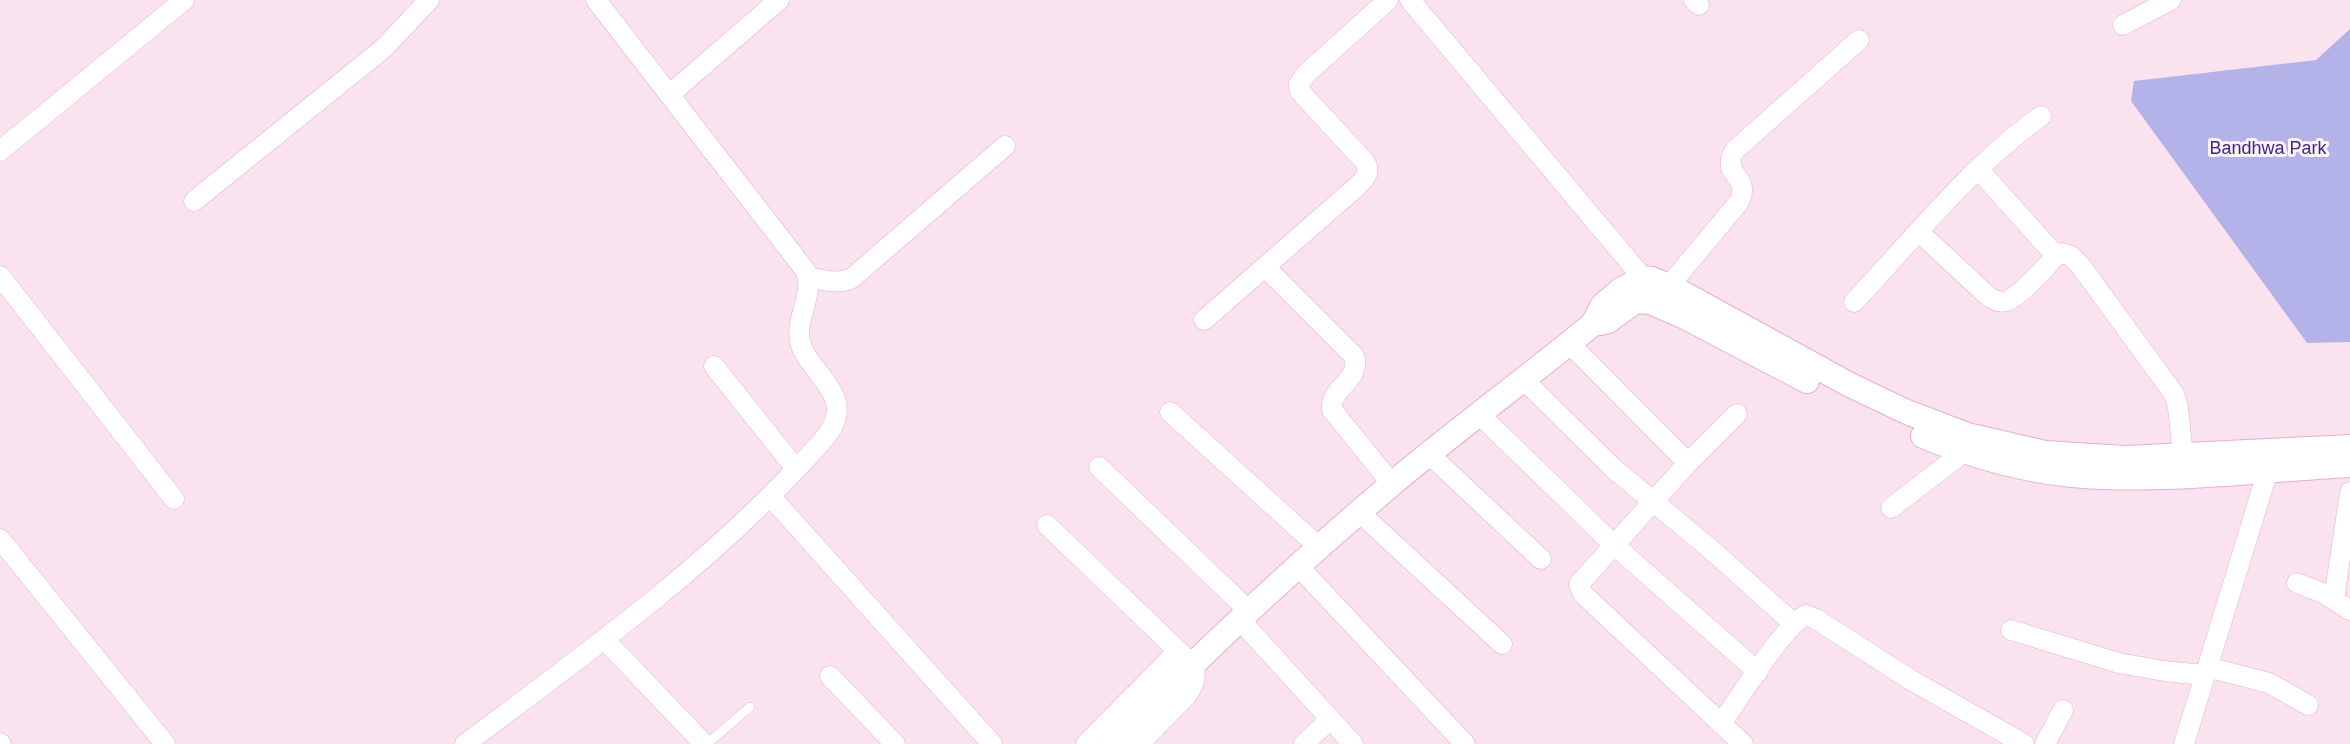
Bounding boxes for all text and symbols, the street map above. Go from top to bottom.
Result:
park label: Bandhwa Park [2209,138,2327,160]

